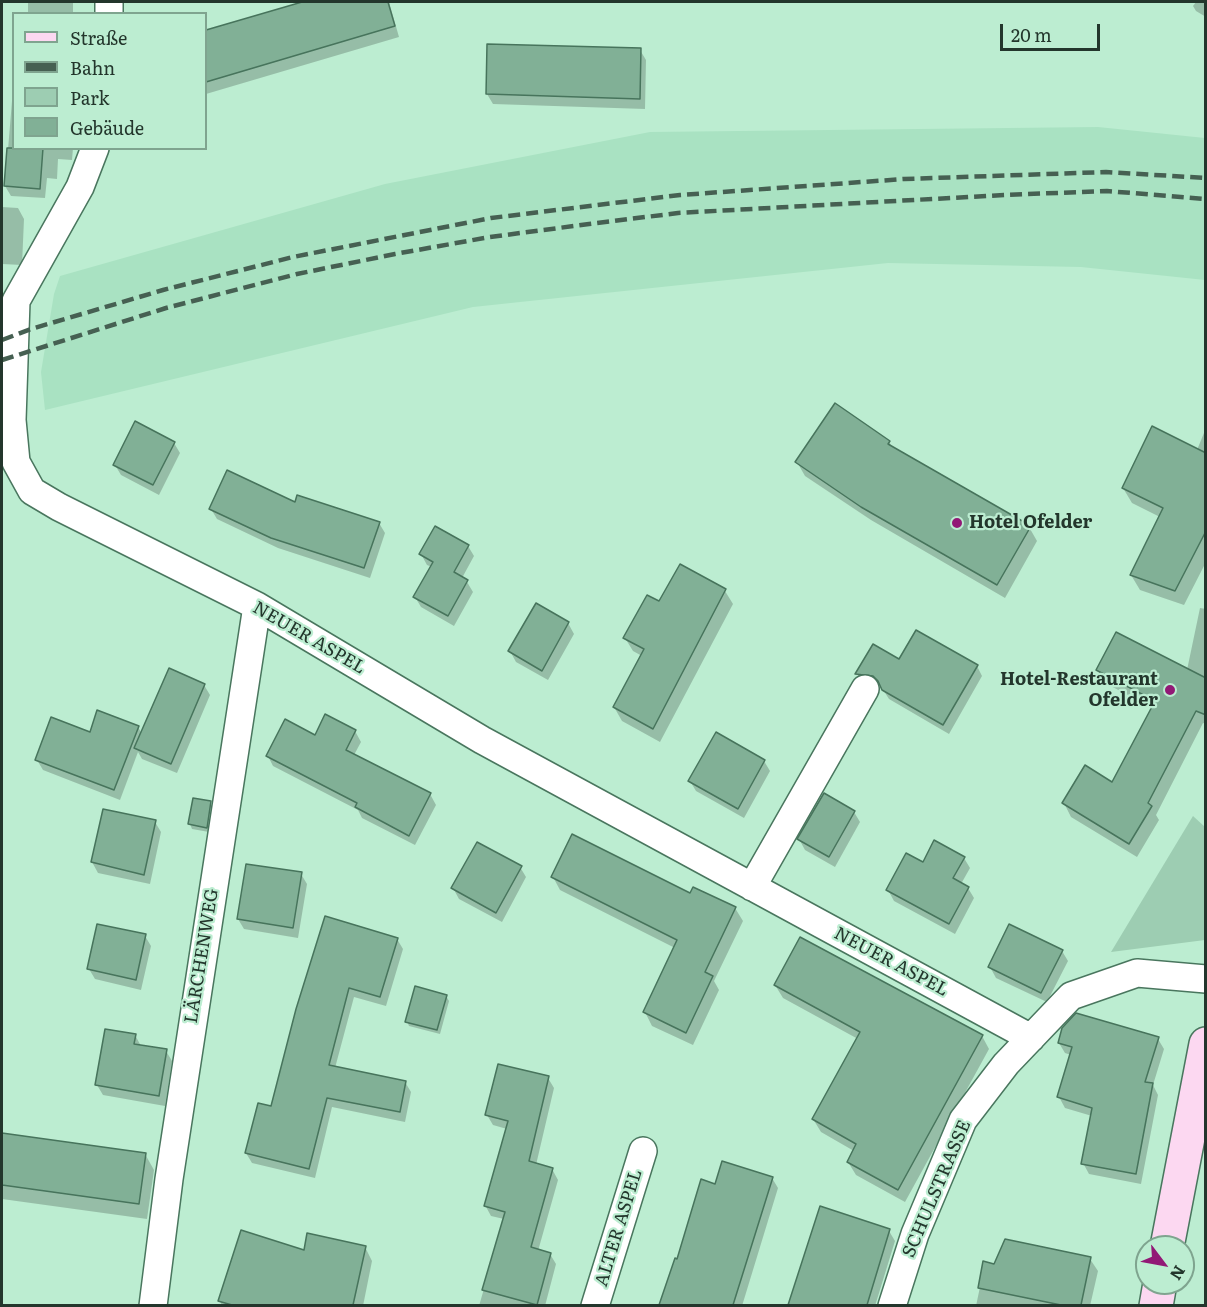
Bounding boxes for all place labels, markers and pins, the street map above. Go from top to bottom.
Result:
place label: Hotel Ofelder [969,512,1092,534]
marker: Hotel Ofelder [950,516,964,530]
place label: Hotel-Restaurant Ofelder [1000,669,1158,712]
marker: Hotel-Restaurant Ofelder [1163,683,1177,697]

